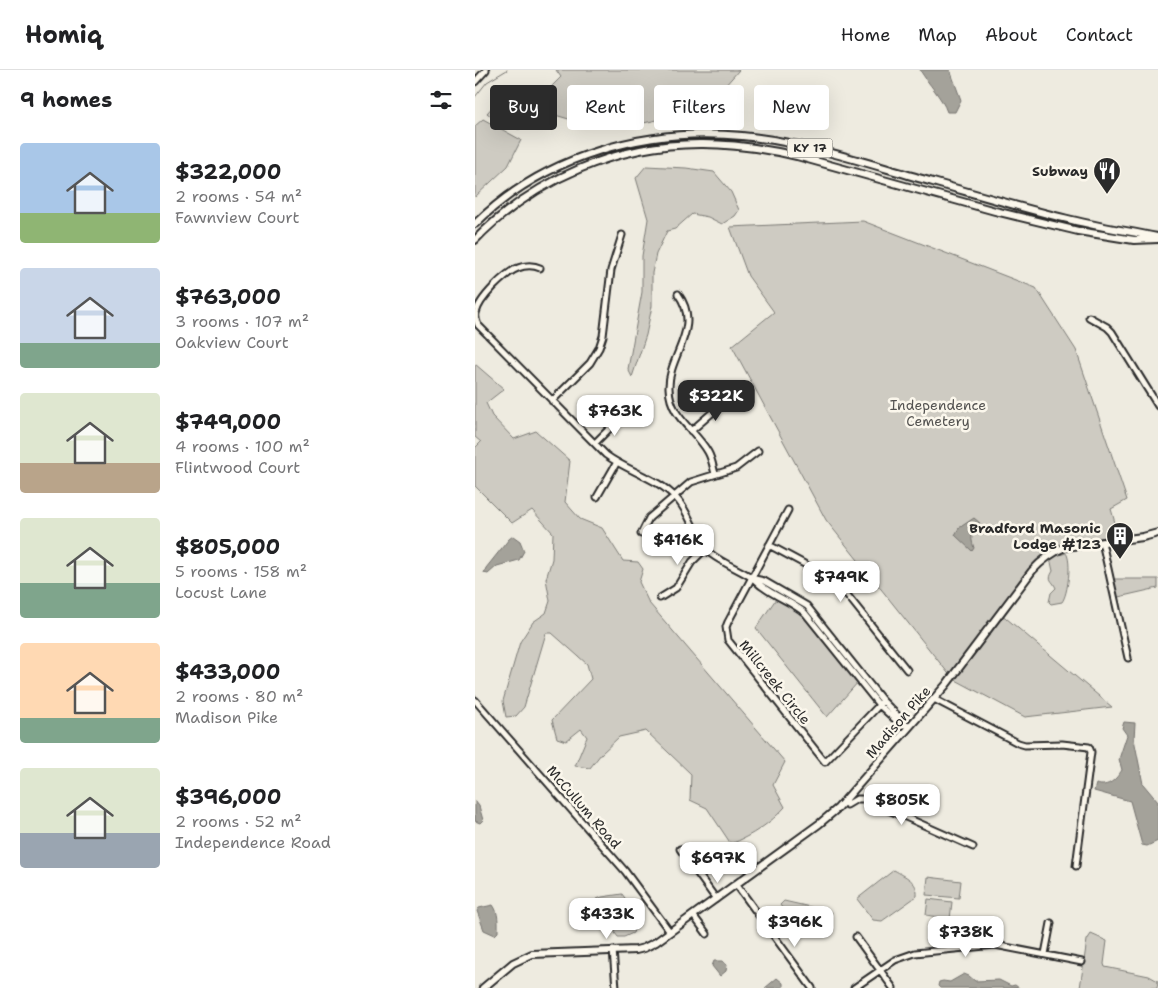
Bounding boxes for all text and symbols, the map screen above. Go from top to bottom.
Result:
text: Homiq [25,19,102,51]
text: Home [841,23,890,47]
text: Map [918,23,957,47]
text: About [985,23,1038,47]
text: Contact [1066,23,1133,47]
chip: Buy [490,85,557,130]
chip: Rent [567,85,644,130]
chip: Filters [654,85,744,130]
chip: New [754,85,829,130]
text: 9 homes [20,86,112,114]
icon: filters [427,86,455,114]
road number: KY 17 [787,138,833,158]
restaurant icon: Subway [1092,156,1122,195]
text: $322,000 [175,158,281,186]
place label: Subway [1032,162,1088,180]
icon: home [60,163,120,223]
text: 2 rooms · 54 m² [175,186,302,207]
text: Fawnview Court [175,207,299,228]
text: $763,000 [175,283,281,311]
icon: home [60,288,120,348]
text: 3 rooms · 107 m² [175,311,309,332]
text: Oakview Court [175,332,289,353]
pin: $322K [681,380,751,422]
text: $322K [689,385,743,406]
pin: $763K [580,394,650,437]
park label: Independence Cemetery [890,396,986,430]
text: $763K [588,400,642,421]
text: $749,000 [175,408,281,436]
icon: home [60,413,120,473]
text: 4 rooms · 100 m² [175,436,310,457]
text: Flintwood Court [175,457,300,478]
place label: Bradford Masonic Lodge #123 [969,519,1101,553]
building icon: Bradford Masonic Lodge #123 [1105,521,1135,560]
pin: $416K [643,524,713,566]
text: $416K [653,529,703,550]
text: $805,000 [175,533,280,561]
icon: home [60,538,120,598]
pin: $749K [806,560,876,603]
text: 5 rooms · 158 m² [175,561,307,582]
text: $749K [814,566,868,587]
text: Locust Lane [175,582,267,603]
street label: Millcreek Circle [735,636,815,728]
text: $433,000 [175,658,280,686]
icon: home [60,663,120,723]
street label: Madison Pike [862,682,934,762]
text: 2 rooms · 80 m² [175,686,303,707]
text: Madison Pike [175,707,278,728]
street label: McCullum Road [543,762,625,852]
text: $396,000 [175,783,281,811]
pin: $805K [867,784,937,826]
icon: home [60,788,120,848]
text: $805K [875,789,929,810]
text: 2 rooms · 52 m² [175,811,302,832]
text: Independence Road [175,832,331,853]
pin: $697K [683,842,753,884]
text: $697K [691,847,745,868]
pin: $433K [572,898,642,940]
text: $433K [580,903,634,924]
pin: $396K [760,906,830,948]
text: $396K [768,911,822,932]
pin: $738K [931,916,1001,958]
text: $738K [939,921,993,942]

